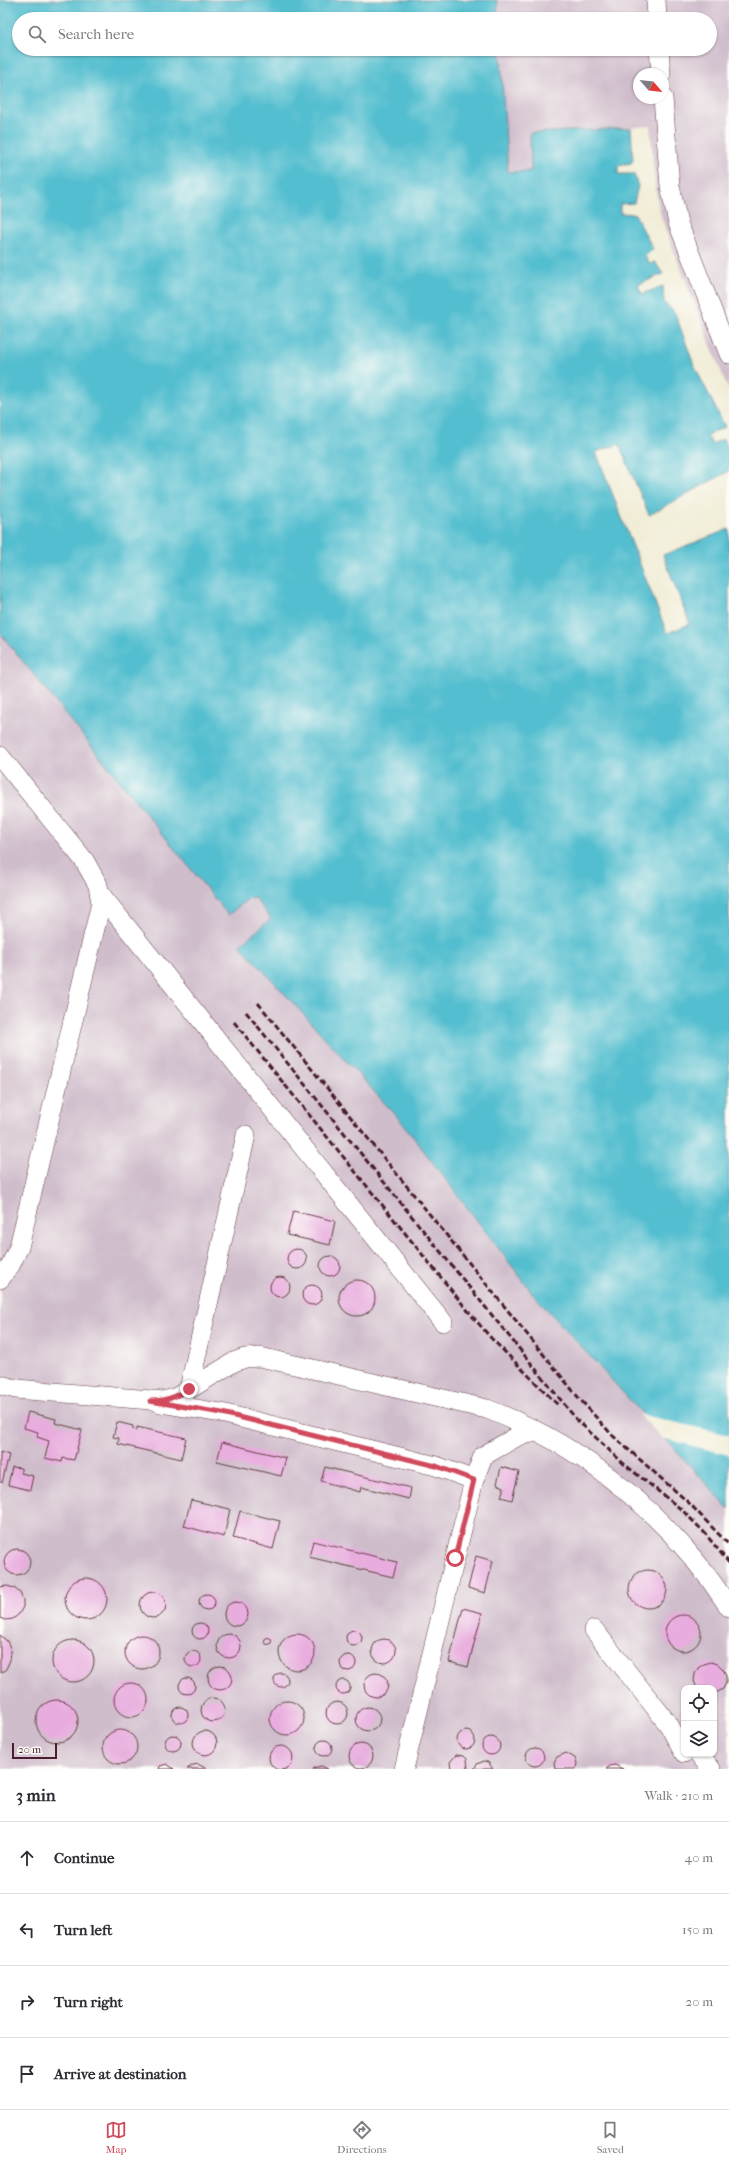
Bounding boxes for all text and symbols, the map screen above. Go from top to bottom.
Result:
search box [12,12,717,56]
icon: search [26,23,48,45]
text: Search here [58,25,134,43]
north arrow [633,68,669,104]
route end [180,1380,198,1398]
route start [446,1549,464,1567]
map controls [681,1685,717,1757]
button: locate [681,1685,717,1721]
button: layers [681,1721,717,1757]
scale bar [12,1741,57,1760]
text: 20 m [18,1743,41,1756]
text: 3 min [16,1785,56,1805]
text: Walk · 210 m [645,1788,713,1803]
icon: ahead [16,1847,38,1869]
text: Continue [54,1849,114,1867]
text: 40 m [685,1850,713,1865]
icon: left [16,1919,38,1941]
text: Turn left [54,1921,112,1939]
text: 150 m [682,1922,713,1937]
icon: right [16,1991,38,2013]
text: Turn right [54,1993,123,2011]
text: 20 m [686,1994,713,2009]
icon: arrive [16,2063,38,2085]
text: Arrive at destination [54,2065,186,2083]
tab: Map [105,2119,127,2156]
tab: Directions [337,2119,387,2156]
tab: Saved [597,2119,624,2156]

